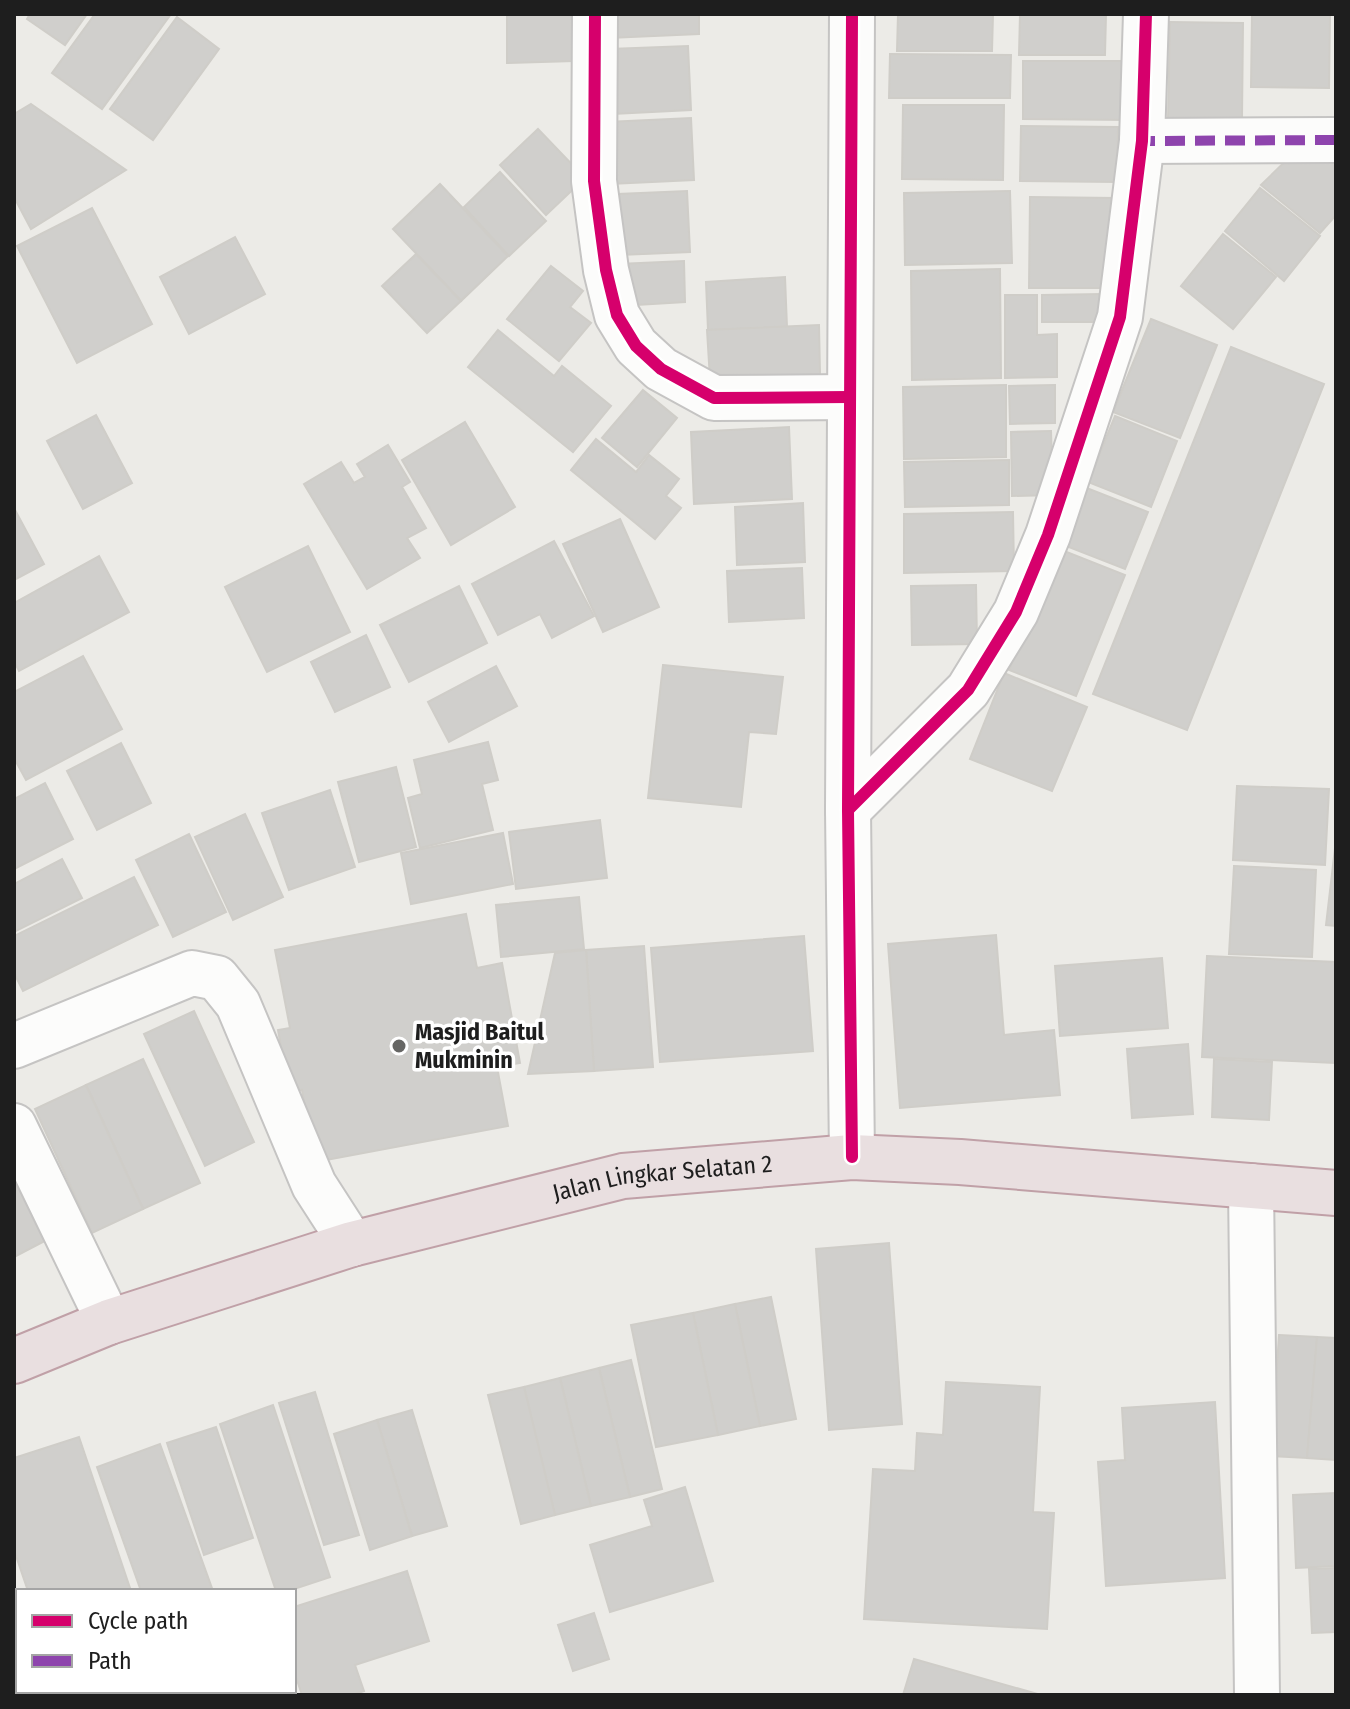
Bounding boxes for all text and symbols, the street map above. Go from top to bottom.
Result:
place label: Masjid Baitul Mukminin [415,1018,545,1074]
marker: Masjid Baitul Mukminin [390,1037,408,1055]
street label: Jalan Lingkar Selatan 2 [550,1150,773,1207]
legend [16,1589,296,1693]
text: Cycle path [88,1607,188,1635]
text: Path [88,1647,132,1675]

